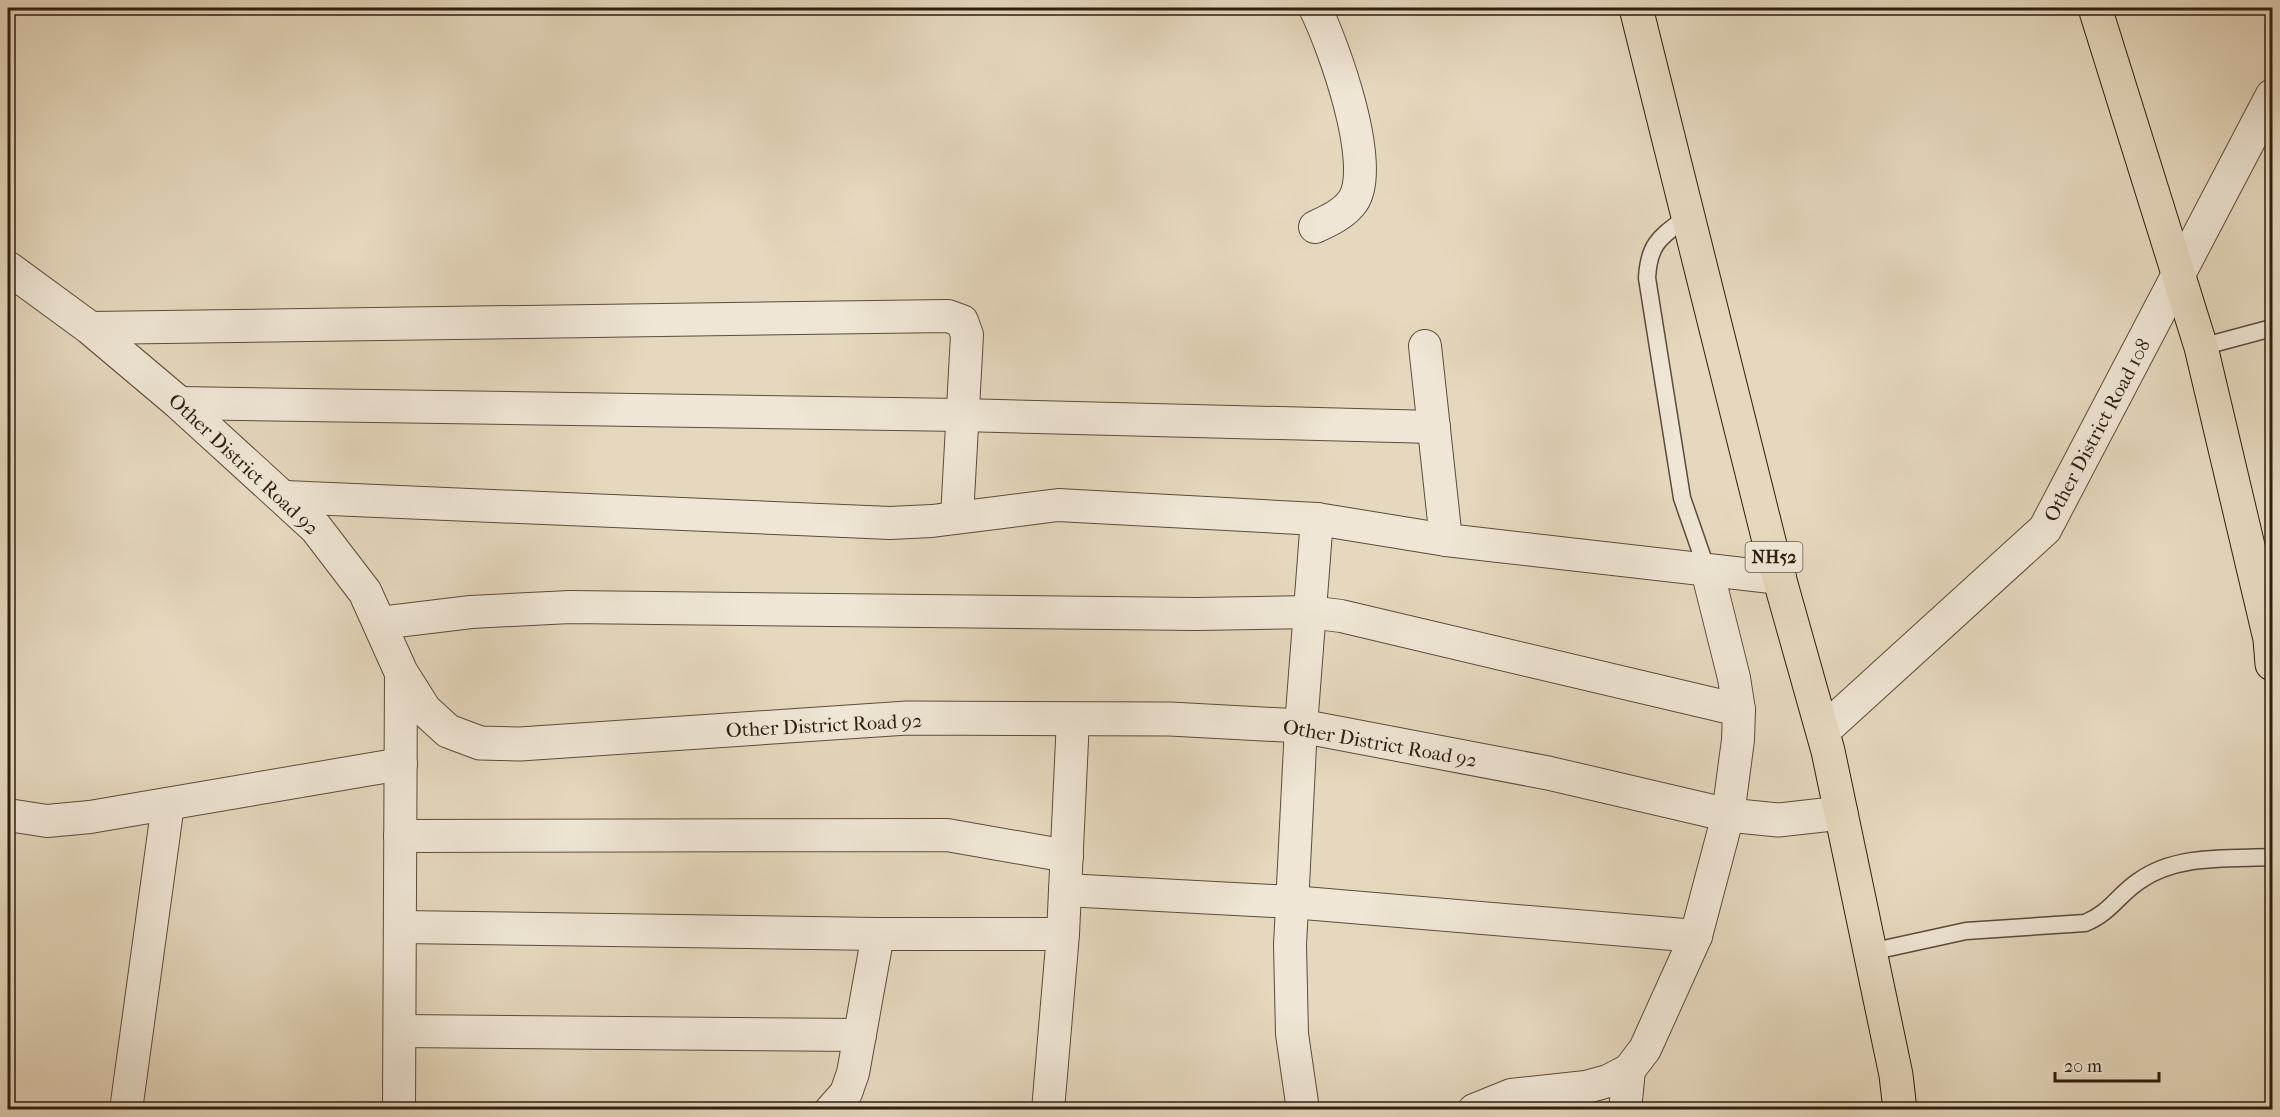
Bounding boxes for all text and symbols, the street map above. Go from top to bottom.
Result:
street label: Other District Road 108 [2039,335,2155,526]
street label: Other District Road 92 [164,389,323,540]
road number: NH52 [1746,542,1802,572]
street label: Other District Road 92 [725,709,923,742]
street label: Other District Road 92 [1281,715,1479,772]
scale bar [2055,1045,2158,1083]
text: 20 m [2064,1056,2102,1077]

